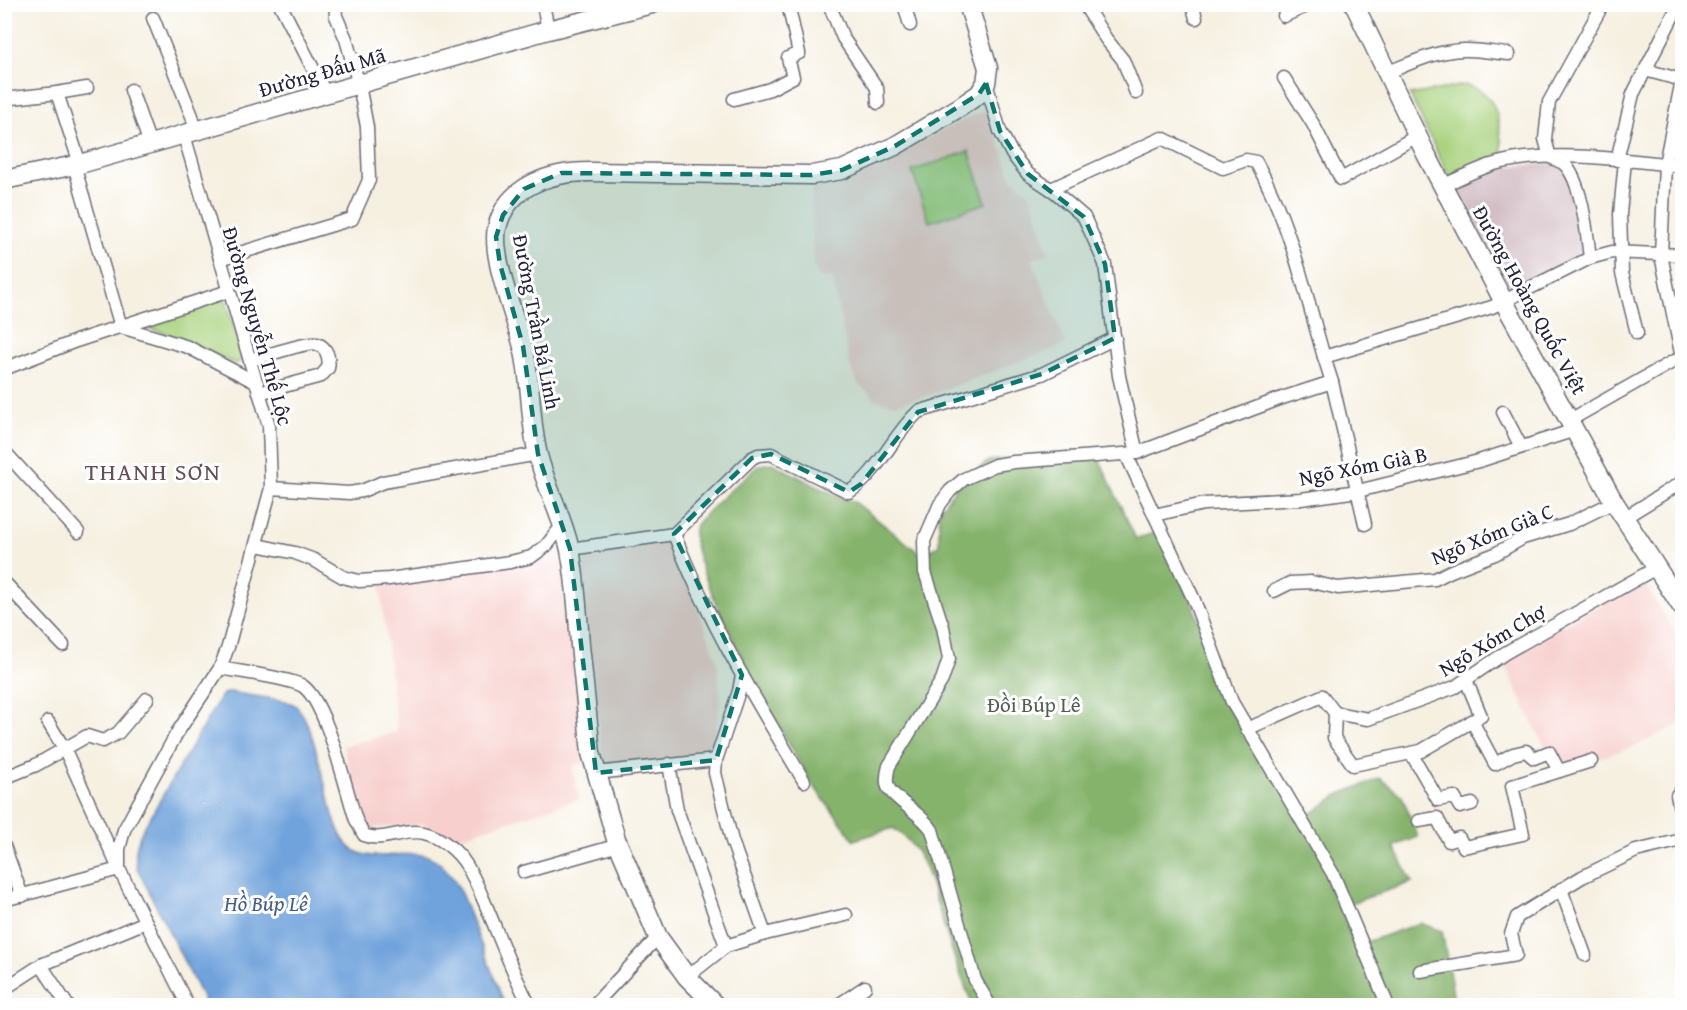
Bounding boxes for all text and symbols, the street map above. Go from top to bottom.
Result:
street label: Đường Đấu Mã [255,39,389,105]
street label: Đường Hoàng Quốc Việt [1465,200,1595,401]
street label: Đường Nguyễn Thế Lộc [215,223,301,429]
street label: Đường Trần Bá Linh [505,232,569,412]
street label: Ngõ Xóm Già B [1296,438,1430,494]
district label: THANH SƠN [85,454,221,489]
street label: Ngõ Xóm Già C [1426,495,1558,573]
street label: Ngõ Xóm Chợ [1433,596,1552,684]
park label: Đồi Búp Lê [987,689,1081,720]
water label: Hồ Búp Lê [223,887,308,919]

